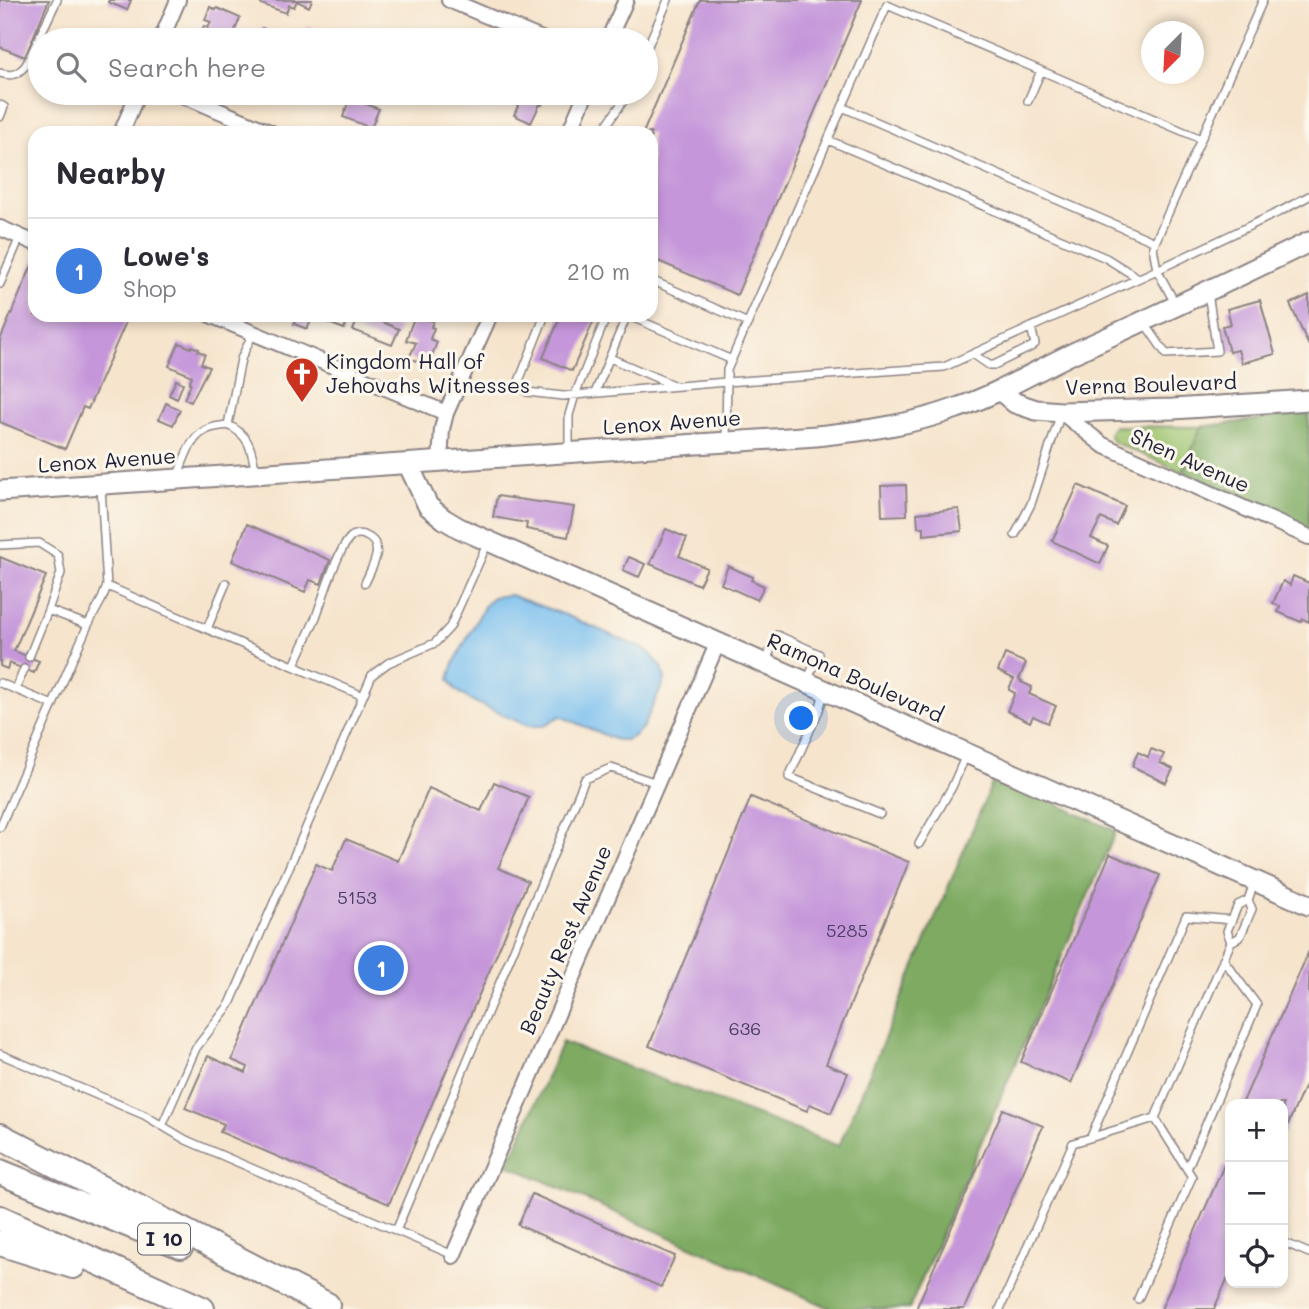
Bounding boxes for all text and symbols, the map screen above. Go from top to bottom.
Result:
north arrow [1141,21,1204,84]
search box [28,28,658,105]
icon: search [52,48,90,86]
text: Search here [108,50,266,84]
text: Nearby [56,152,166,192]
text: Lowe's [123,239,209,273]
text: 1 [74,256,84,286]
text: 210 m [567,256,630,286]
text: Shop [123,273,177,303]
place label: Kingdom Hall of Jehovahs Witnesses [326,347,530,398]
church icon: Kingdom Hall of Jehovahs Witnesses [283,355,321,404]
street label: Verna Boulevard [1065,367,1237,400]
street label: Lenox Avenue [602,403,742,440]
street label: Shen Avenue [1127,421,1254,498]
street label: Lenox Avenue [37,441,177,478]
street label: Ramona Boulevard [763,626,948,728]
your location [784,701,818,735]
street label: Beauty Rest Avenue [513,841,617,1038]
house number: 5153 [337,885,377,909]
house number: 5285 [826,918,868,942]
pin: 1 [358,942,404,994]
house number: 636 [729,1016,761,1040]
map controls [1225,1099,1288,1288]
button: + [1225,1099,1288,1162]
button: − [1225,1162,1288,1225]
road number: I 10 [138,1224,190,1254]
button: locate [1225,1225,1288,1288]

